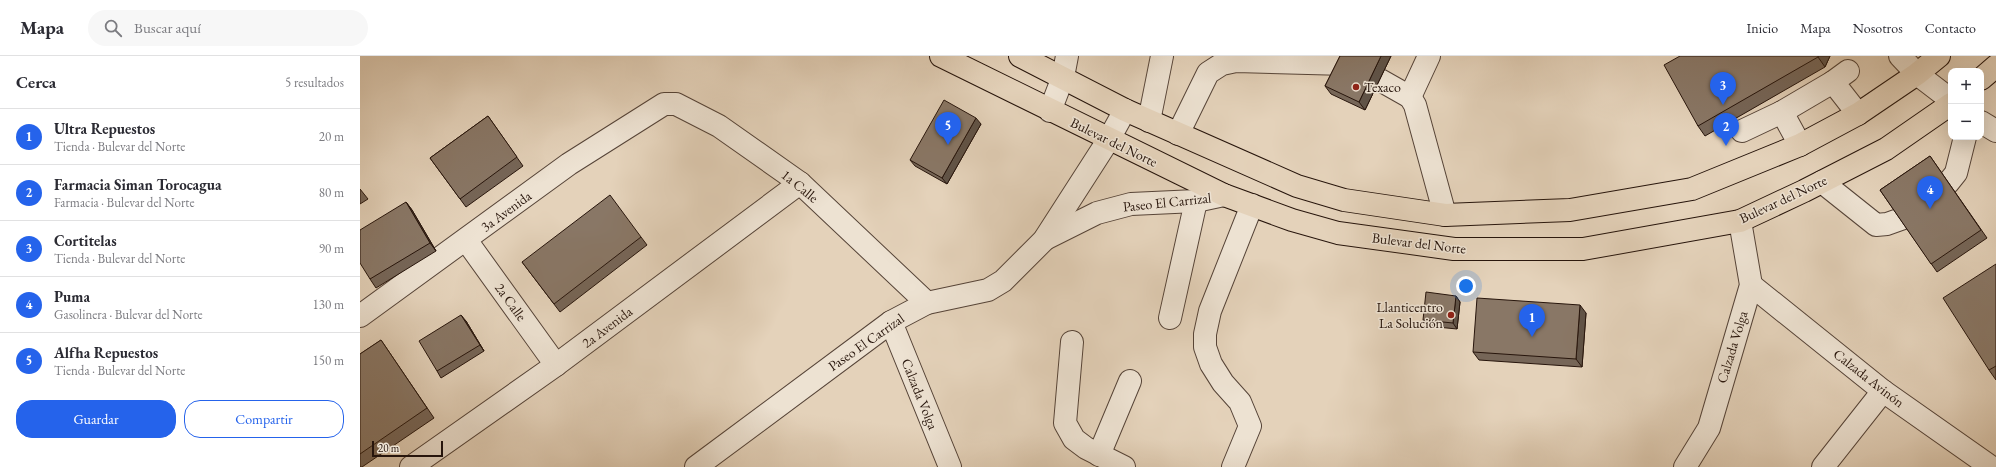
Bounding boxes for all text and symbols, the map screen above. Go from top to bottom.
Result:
search box [88,10,368,46]
text: Mapa [20,15,64,40]
icon: search [102,17,124,39]
text: Buscar aquí [134,18,201,37]
text: Inicio [1747,19,1778,37]
text: Mapa [1800,19,1831,37]
text: Nosotros [1853,19,1903,37]
text: Contacto [1925,19,1976,37]
map controls [1948,68,1984,140]
button: + [1948,68,1984,104]
text: Cerca [16,71,56,93]
pin: 3 [1710,72,1736,105]
text: 5 resultados [285,74,344,91]
place label: Texaco [1364,78,1401,96]
marker: Texaco [1351,82,1361,92]
button: − [1948,104,1984,140]
pin: 5 [935,112,961,145]
street label: Bulevar del Norte [1068,113,1161,171]
pin: 2 [1713,113,1739,146]
text: Ultra Repuestos [54,119,155,138]
text: 1 [26,128,32,145]
text: 20 m [319,128,344,145]
text: Tienda · Bulevar del Norte [54,138,185,155]
street label: 1a Calle [778,166,823,207]
street label: Bulevar del Norte [1736,171,1830,227]
text: Farmacia Siman Torocagua [54,175,222,194]
pin: 4 [1917,176,1943,209]
text: 2 [26,184,32,201]
text: 80 m [319,184,344,201]
street label: 3a Avenida [477,186,535,235]
street label: Paseo El Carrizal [1122,188,1213,216]
text: Farmacia · Bulevar del Norte [54,194,194,211]
street label: Bulevar del Norte [1371,228,1468,258]
text: Cortitelas [54,231,117,250]
text: 3 [26,240,32,257]
text: 90 m [319,240,344,257]
text: Tienda · Bulevar del Norte [54,250,185,267]
your location [1456,276,1476,296]
street label: 2a Calle [491,279,531,325]
text: Puma [54,287,90,306]
text: 4 [26,296,32,313]
text: 130 m [313,296,344,313]
place label: Llanticentro La Solución [1376,298,1444,332]
street label: 2a Avenida [578,302,636,352]
pin: 1 [1519,304,1545,337]
text: Gasolinera · Bulevar del Norte [54,306,203,323]
street label: Calzada Volga [1712,308,1752,385]
street label: Paseo El Carrizal [824,309,908,375]
marker: Llanticentro La Solución [1446,310,1456,320]
text: Alfha Repuestos [54,343,158,362]
street label: Calzada Avinón [1830,345,1909,412]
text: 5 [26,352,32,369]
text: 150 m [313,352,344,369]
street label: Calzada Volga [898,356,943,433]
text: Tienda · Bulevar del Norte [54,362,185,379]
button: Guardar [16,400,176,438]
button: Compartir [184,400,344,438]
scale bar [372,439,443,458]
text: 20 m [378,441,399,455]

